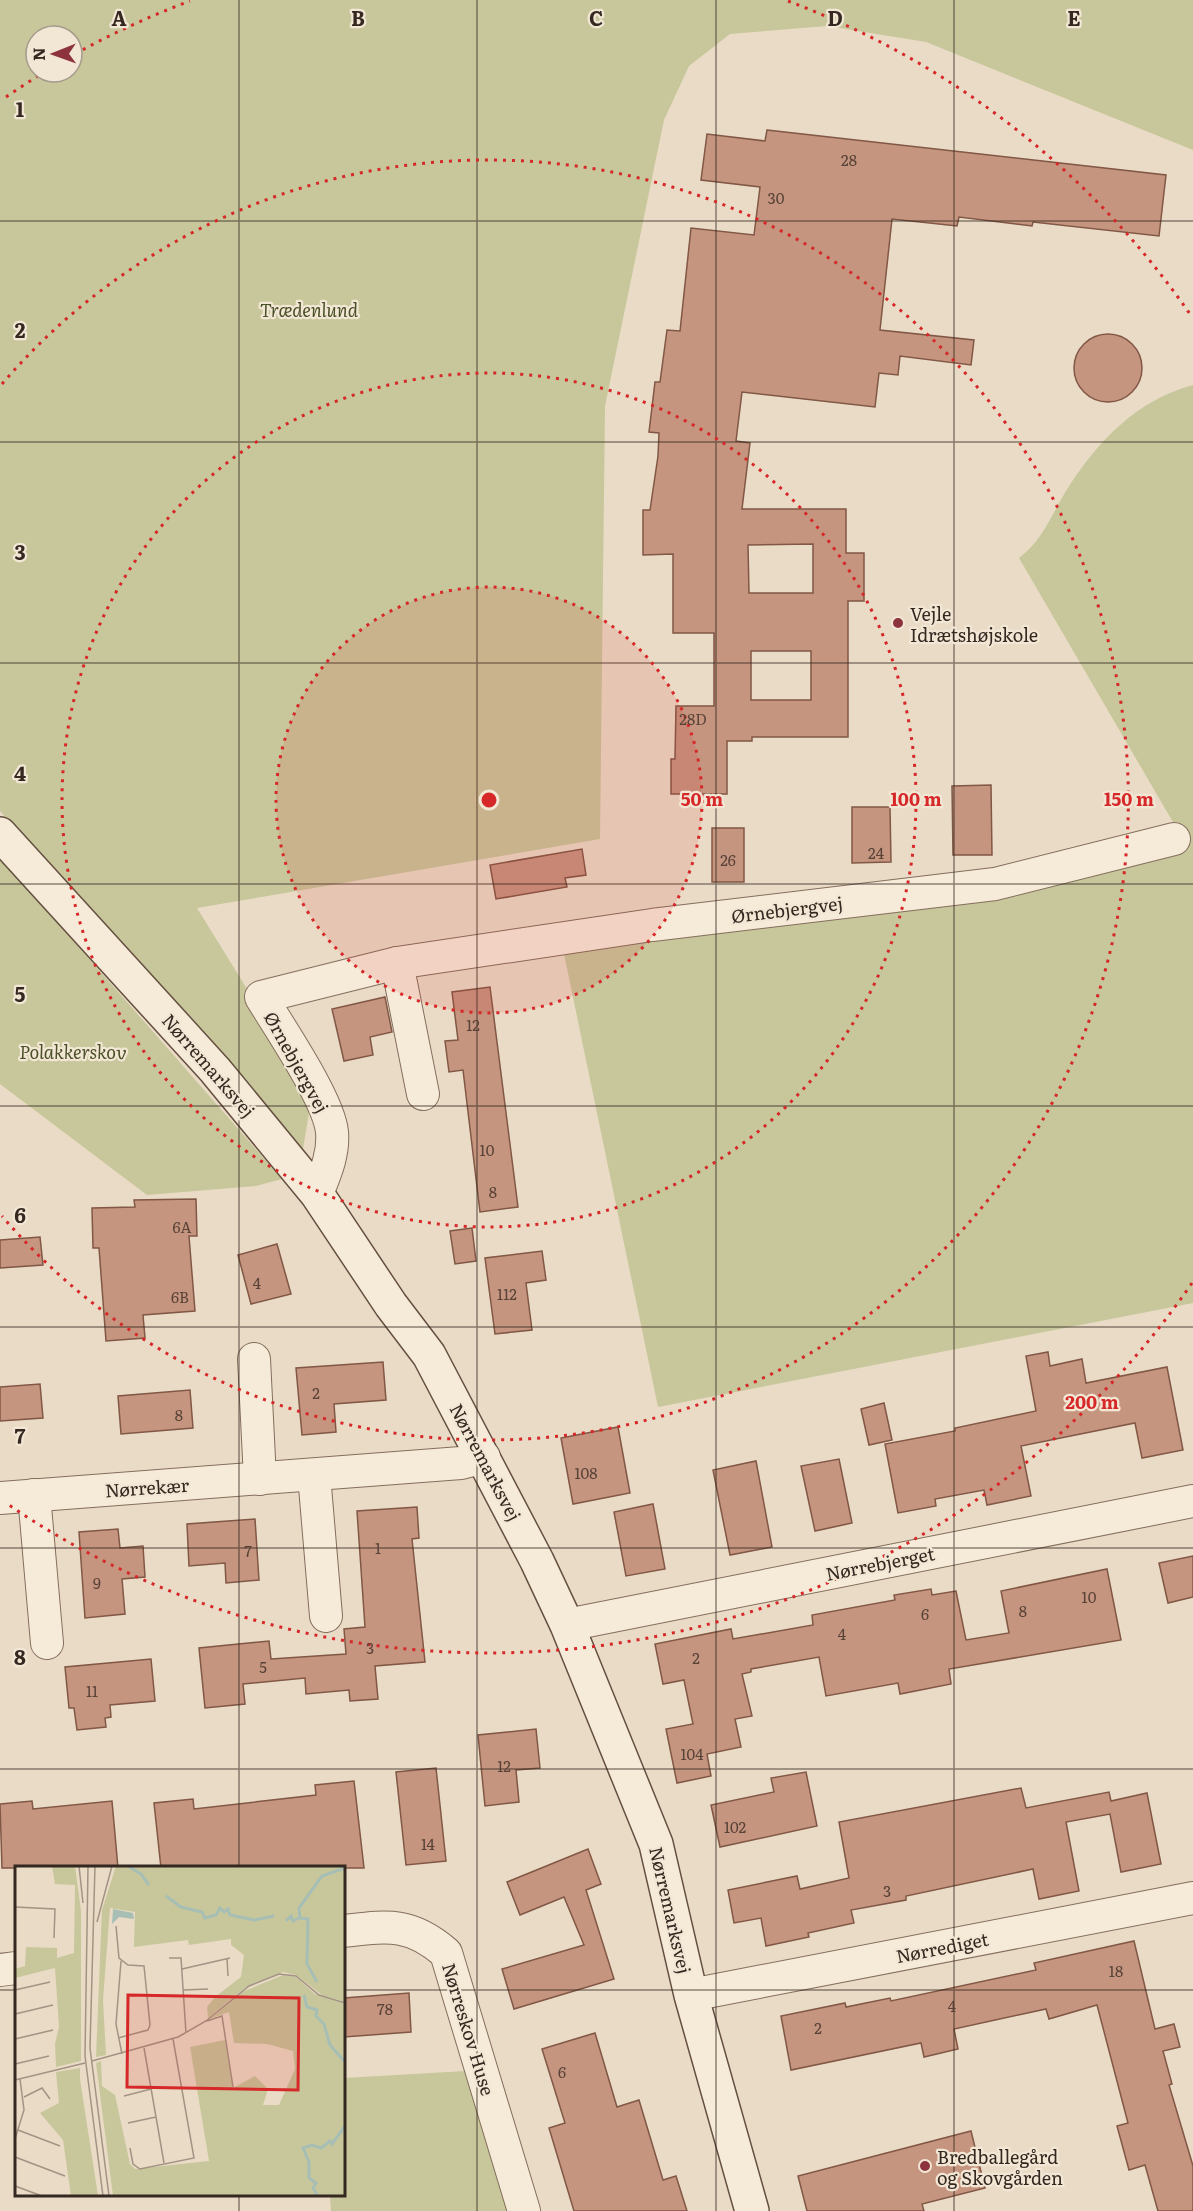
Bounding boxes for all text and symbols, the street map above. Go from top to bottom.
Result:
text: A [111,2,127,32]
text: B [351,2,365,32]
text: C [589,2,603,32]
text: D [827,2,843,32]
text: E [1067,2,1081,32]
north arrow [24,24,84,84]
text: N [26,47,50,61]
text: 1 [16,93,24,123]
house number: 28 [841,148,857,171]
house number: 30 [768,186,785,209]
park label: Trædenlund [260,296,359,323]
text: 2 [15,314,26,344]
text: 3 [14,536,26,566]
place label: Vejle Idrætshøjskole [910,600,1038,648]
marker: Vejle Idrætshøjskole [891,616,905,630]
house number: 28D [679,707,707,730]
text: 4 [14,757,26,787]
text: 50 m [681,785,723,812]
text: 100 m [890,785,942,812]
text: 150 m [1104,785,1154,812]
centre of rings [479,790,499,810]
house number: 24 [868,841,884,864]
house number: 26 [720,848,736,871]
street label: Ørnebjergvej [730,889,844,929]
text: 5 [15,978,26,1008]
street label: Ørnebjergvej [258,1006,336,1118]
street label: Nørremarksvej [156,1007,262,1123]
house number: 12 [466,1013,480,1036]
park label: Polakkerskov [19,1038,127,1065]
house number: 10 [480,1138,495,1161]
house number: 8 [489,1180,497,1203]
text: 6 [14,1199,26,1229]
house number: 6A [172,1215,192,1238]
house number: 4 [253,1271,261,1294]
house number: 112 [497,1282,517,1305]
house number: 6B [171,1285,189,1308]
house number: 2 [312,1381,320,1404]
text: 200 m [1065,1388,1119,1415]
street label: Nørremarksvej [444,1398,528,1526]
house number: 8 [175,1403,183,1426]
text: 7 [15,1420,26,1450]
house number: 108 [574,1461,598,1484]
street label: Nørrekær [104,1471,190,1503]
house number: 1 [375,1536,381,1559]
house number: 7 [244,1539,252,1562]
street label: Nørrebjerget [823,1539,937,1587]
house number: 9 [93,1571,101,1594]
house number: 10 [1082,1585,1097,1608]
house number: 8 [1019,1599,1027,1622]
house number: 6 [921,1602,929,1625]
house number: 4 [838,1622,846,1645]
house number: 3 [366,1636,374,1659]
text: 8 [14,1641,26,1671]
house number: 2 [692,1646,700,1669]
house number: 5 [259,1655,267,1678]
house number: 11 [86,1679,98,1702]
house number: 104 [680,1742,704,1765]
house number: 12 [497,1754,511,1777]
house number: 102 [724,1815,747,1838]
house number: 14 [421,1832,435,1855]
street label: Nørremarksvej [643,1844,699,1976]
inset map [15,1866,345,2196]
house number: 3 [883,1879,891,1902]
street label: Nørrediget [893,1925,991,1969]
street label: Nørreskov Huse [436,1959,502,2099]
house number: 18 [1109,1959,1123,1982]
house number: 4 [948,1994,956,2017]
house number: 78 [377,1997,393,2020]
house number: 2 [814,2016,822,2039]
house number: 6 [558,2060,566,2083]
place label: Bredballegård og Skovgården [937,2143,1063,2191]
marker: Bredballegård og Skovgården [918,2159,932,2173]

